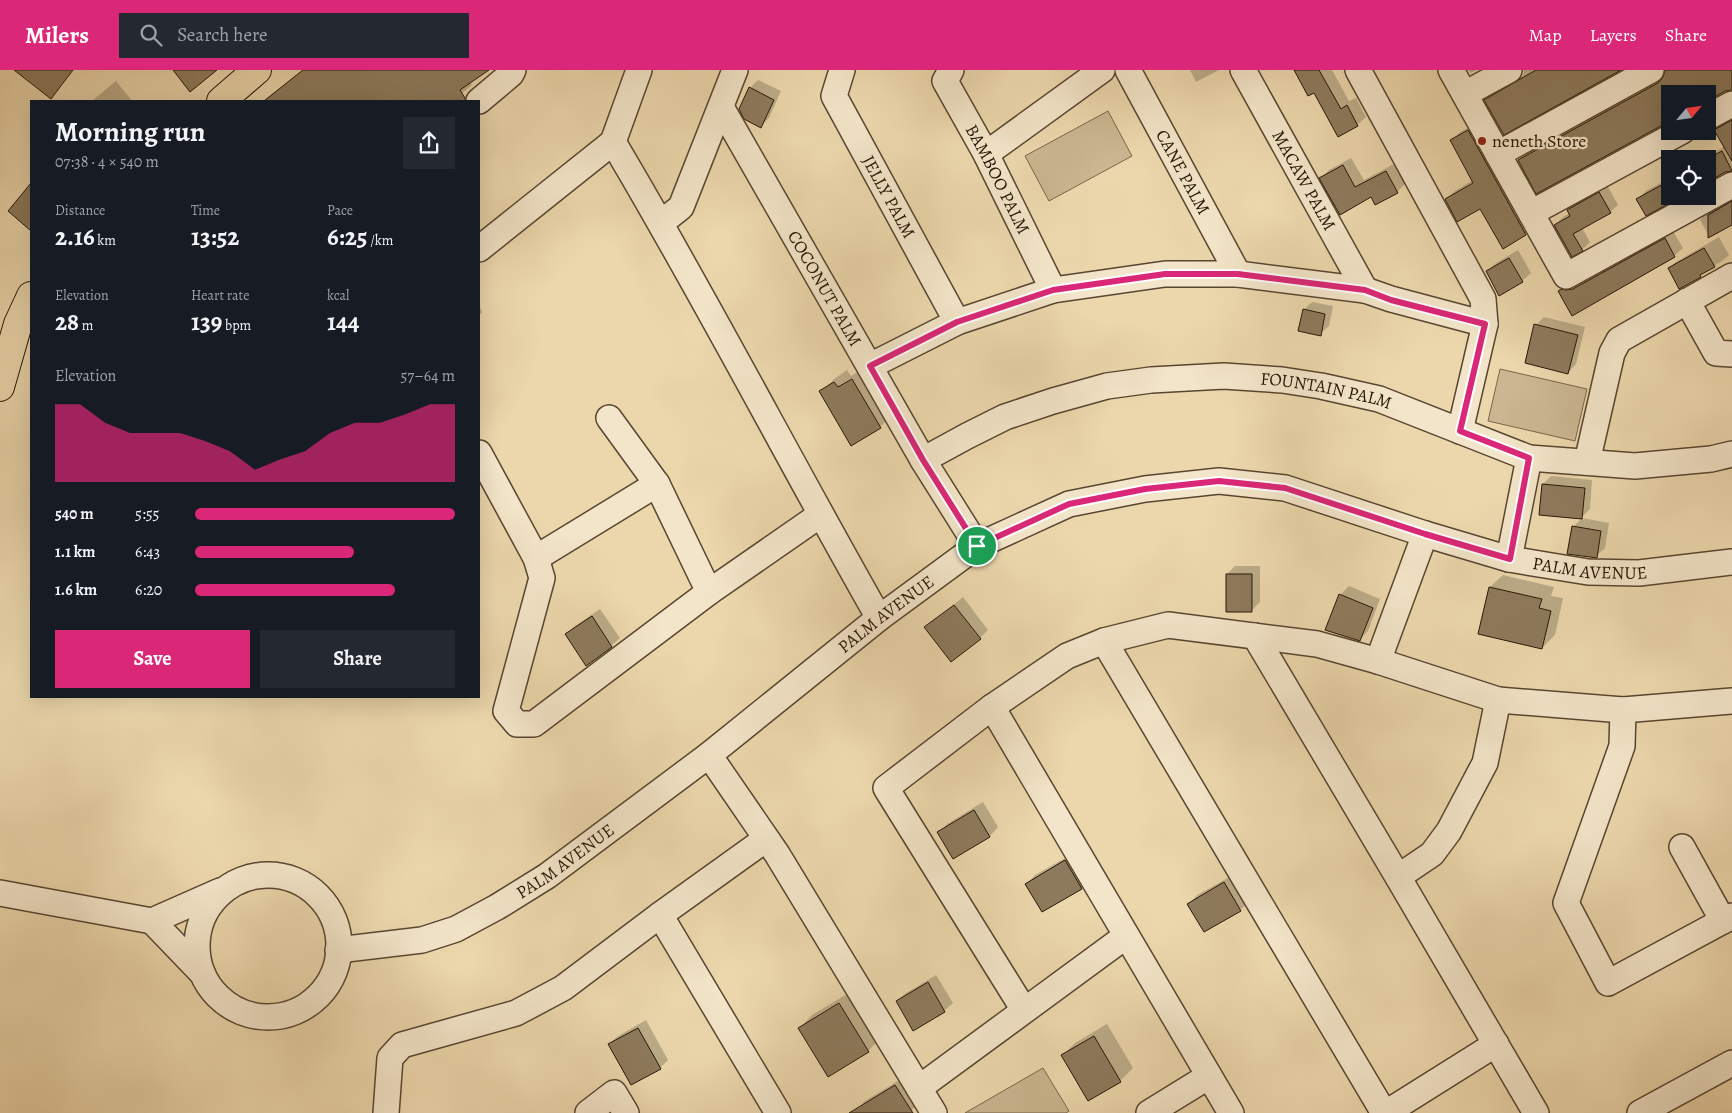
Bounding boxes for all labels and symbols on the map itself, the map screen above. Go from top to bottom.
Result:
north arrow [1661,85,1716,140]
street label: BAMBOO PALM [960,120,1036,238]
street label: CANE PALM [1150,125,1216,219]
street label: MACAW PALM [1267,126,1342,235]
place label: neneth Store [1492,129,1586,153]
marker: neneth Store [1476,135,1488,147]
street label: JELLY PALM [857,151,921,243]
street label: COCONUT PALM [782,226,868,351]
street label: FOUNTAIN PALM [1259,367,1396,415]
pin [956,525,998,567]
street label: PALM AVENUE [1531,551,1649,585]
street label: PALM AVENUE [833,570,939,659]
street label: PALM AVENUE [512,818,619,904]

